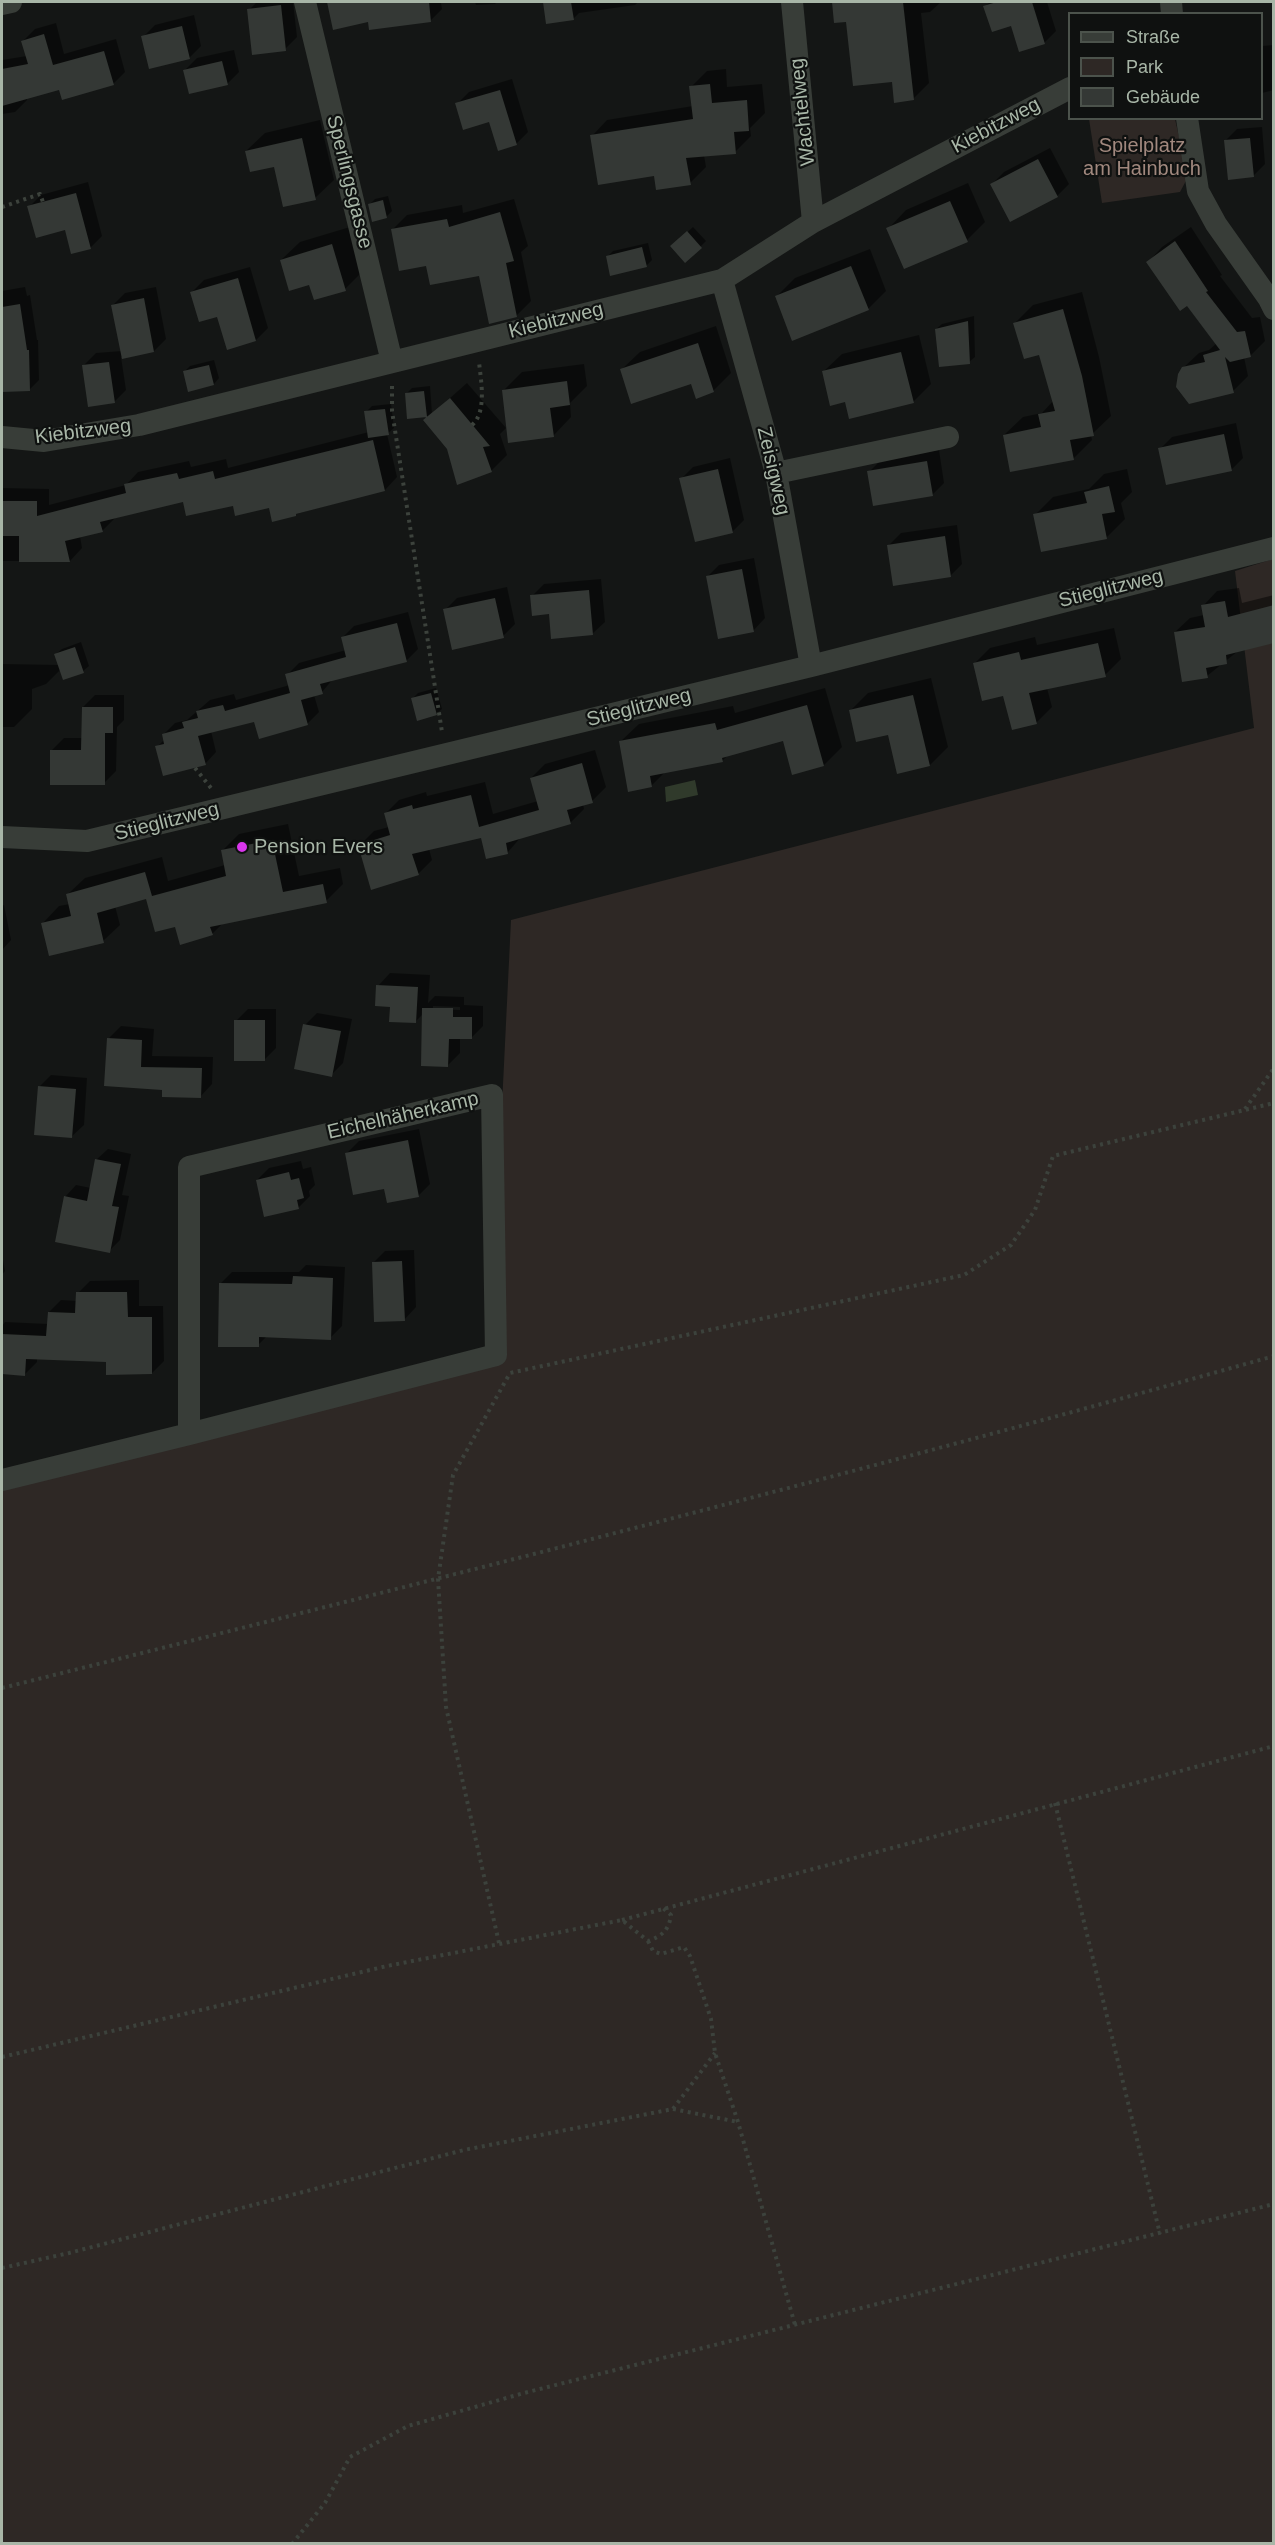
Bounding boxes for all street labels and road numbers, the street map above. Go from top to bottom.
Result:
street label: Wachtelweg [785,57,821,167]
street label: Kiebitzweg [948,93,1044,159]
street label: Sperlingsgasse [321,113,377,251]
street label: Kiebitzweg [506,298,606,344]
street label: Kiebitzweg [34,414,132,450]
street label: Zeisigweg [751,424,795,518]
street label: Stieglitzweg [1056,564,1166,614]
street label: Stieglitzweg [584,683,694,733]
street label: Stieglitzweg [112,797,222,847]
street label: Eichelhäherkamp [325,1087,481,1145]

